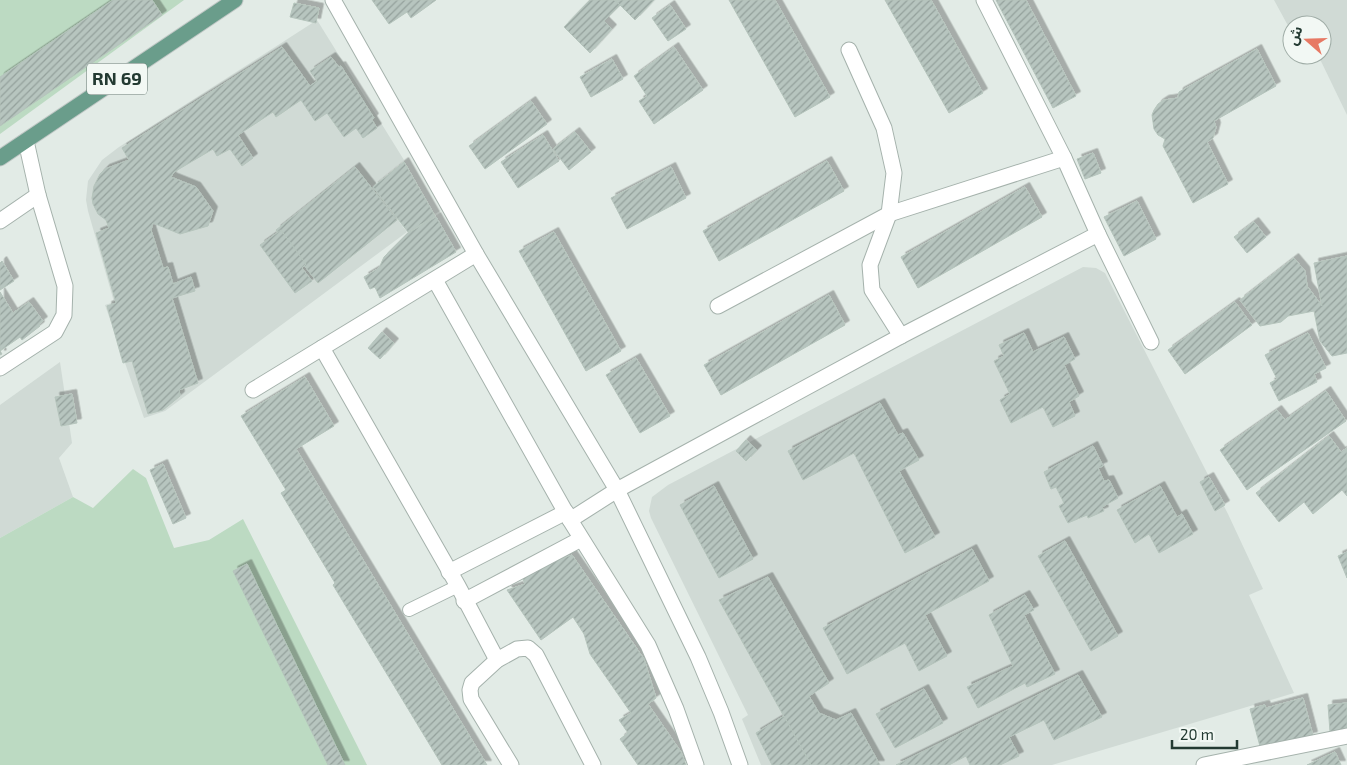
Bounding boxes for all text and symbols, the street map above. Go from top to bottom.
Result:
north arrow [1282,15,1332,65]
text: ش [1283,23,1306,47]
road number: RN 69 [87,64,147,95]
scale bar [1172,718,1237,750]
text: 20 m [1180,725,1214,743]

